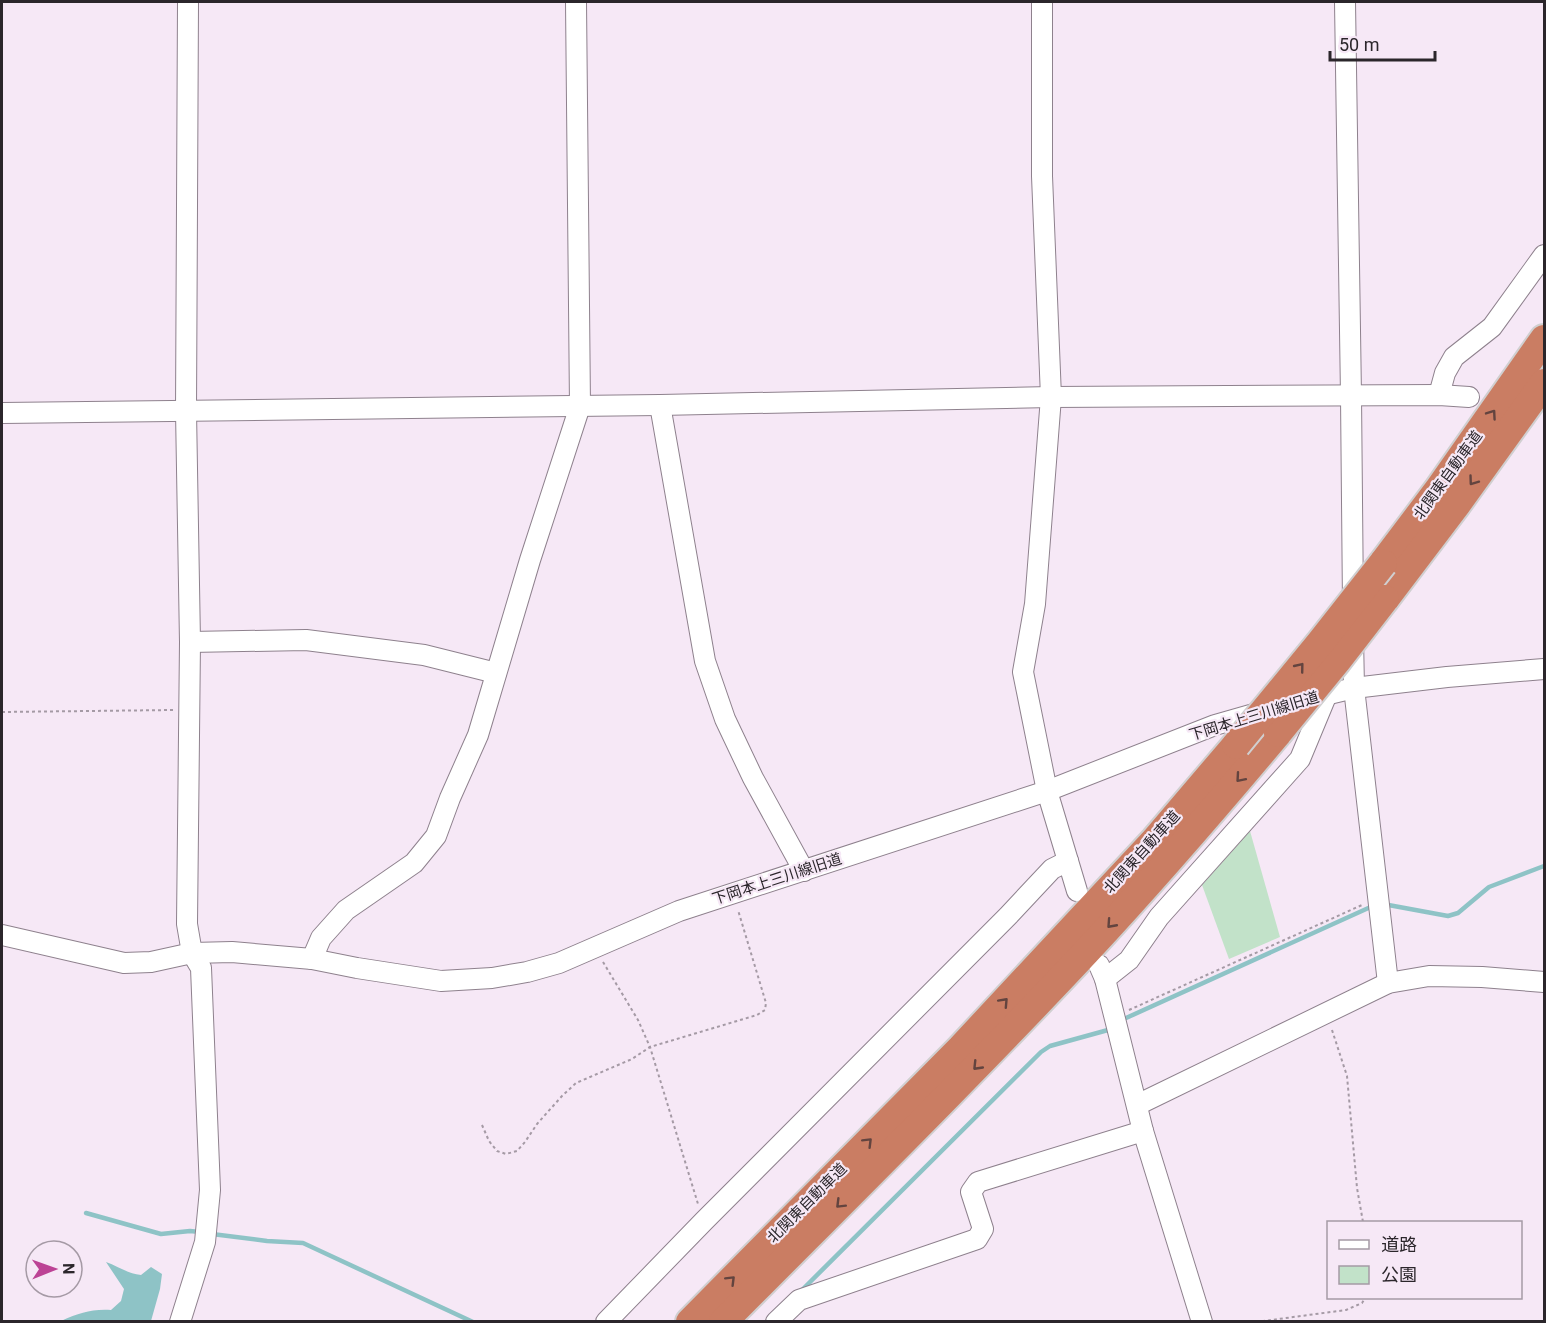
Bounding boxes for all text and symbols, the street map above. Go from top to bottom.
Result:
scale bar [1330,24,1435,62]
text: 50 m [1339,34,1379,55]
one-way arrow [1485,409,1496,420]
street label: 北関東自動車道 [1410,427,1486,523]
one-way arrow [1470,475,1481,486]
one-way arrow [1293,663,1304,674]
street label: 下岡本上三川線旧道 [1187,688,1321,744]
one-way arrow [1236,771,1247,782]
street label: 北関東自動車道 [1100,807,1184,897]
street label: 下岡本上三川線旧道 [710,850,844,908]
one-way arrow [1107,917,1118,928]
one-way arrow [997,998,1008,1009]
one-way arrow [974,1058,985,1069]
one-way arrow [861,1138,872,1149]
street label: 北関東自動車道 [764,1160,850,1246]
one-way arrow [836,1198,847,1208]
legend [1327,1221,1522,1299]
text: 道路 [1381,1234,1417,1255]
north arrow [24,1239,84,1299]
text: N [59,1263,78,1275]
text: 公園 [1381,1264,1417,1285]
one-way arrow [724,1276,734,1287]

